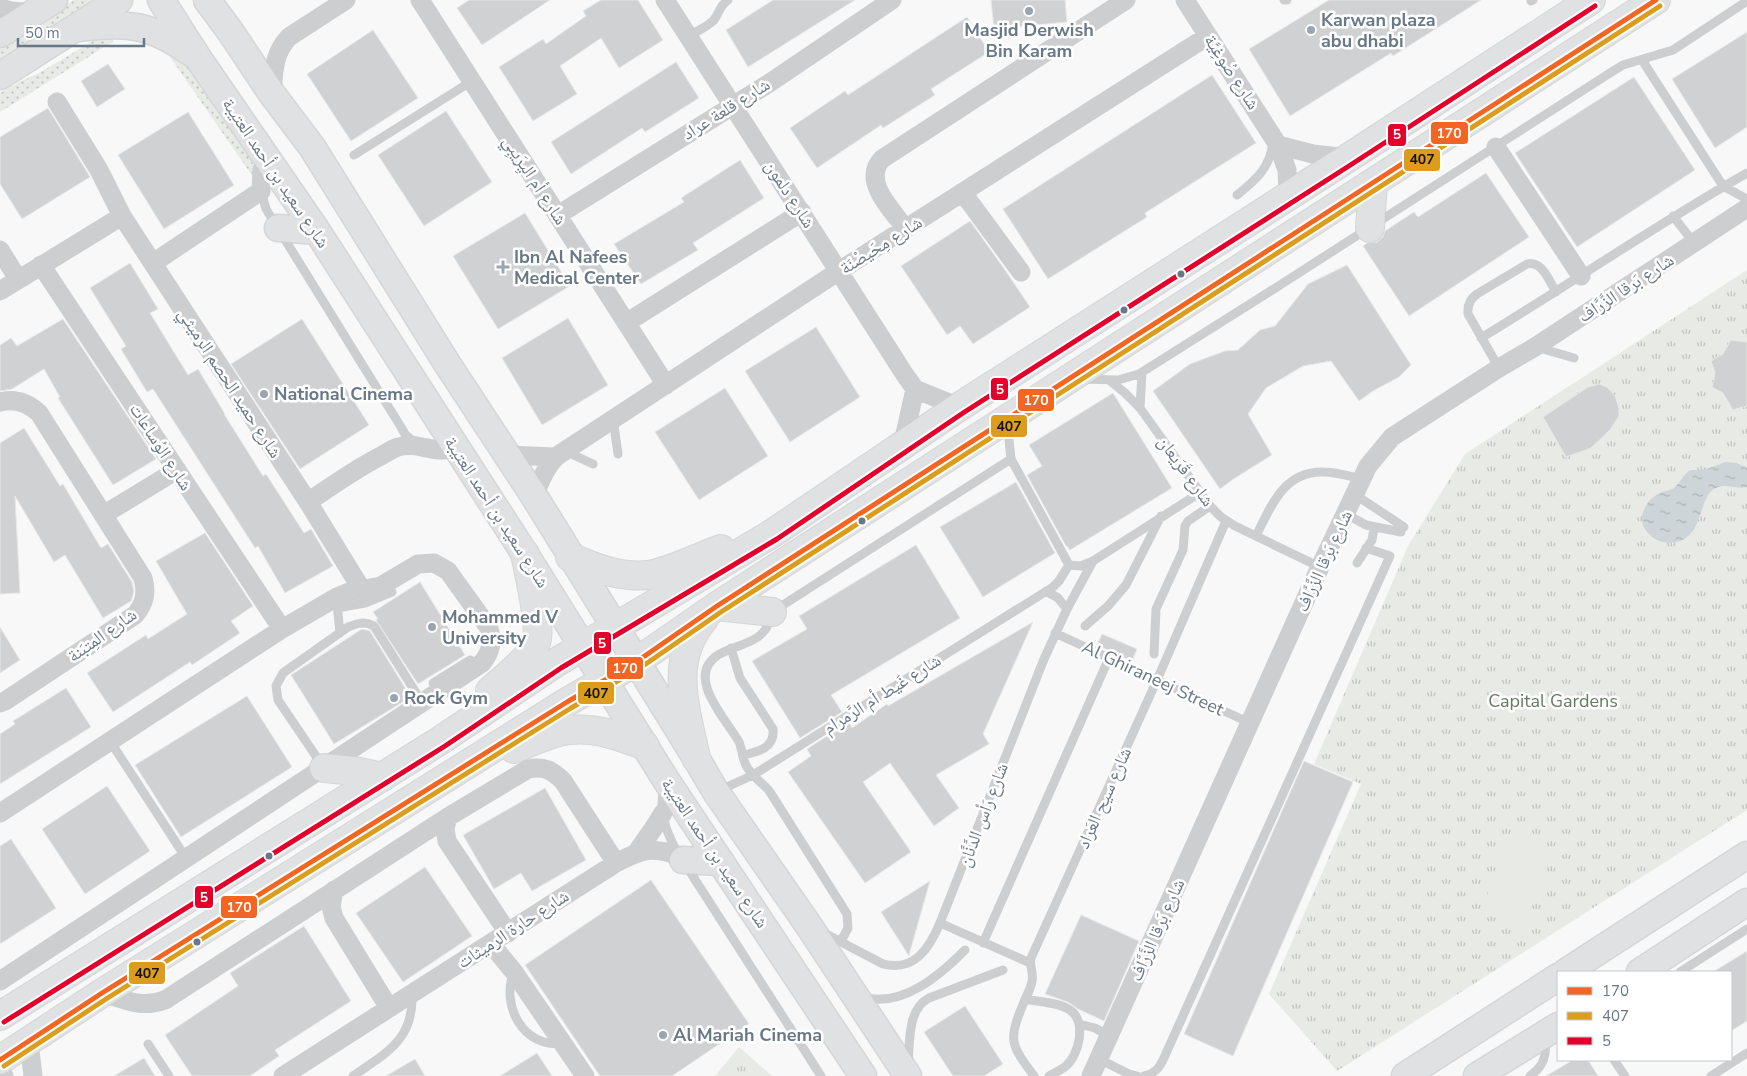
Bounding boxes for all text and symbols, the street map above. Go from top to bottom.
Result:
marker: Masjid Derwish Bin Karam [1023,5,1035,17]
place label: Karwan plaza abu dhabi [1321,8,1435,53]
scale bar [18,15,144,47]
place label: Masjid Derwish Bin Karam [964,18,1094,63]
text: 50 m [25,23,60,43]
marker: Karwan plaza abu dhabi [1305,24,1317,36]
street label: شارع صُوغِيَّة [1199,30,1265,114]
street label: شارع قلعة عراد [678,73,774,145]
street label: شارع سعيد بن أحمد العتيبة [217,93,335,253]
line badge: 170 [1430,121,1469,145]
line badge: 5 [1387,123,1407,147]
text: 170 [1436,124,1462,143]
text: 5 [1393,125,1401,144]
street label: شارع أم اليِرَيبِي [495,131,573,231]
line badge: 407 [1403,148,1441,172]
text: 407 [1409,150,1435,169]
street label: شارع دلمون [759,155,821,233]
street label: شارع مِحَيصْنَة [835,210,927,280]
place label: Ibn Al Nafees Medical Center [514,245,639,290]
street label: شارع بَرقا الزَّرَّاف [1573,248,1679,328]
marker: Ibn Al Nafees Medical Center [496,260,510,274]
unlabelled marker [1176,269,1186,279]
street label: شارع حميد الحصم الرميثي [170,303,288,464]
unlabelled marker [1119,305,1129,315]
line badge: 5 [990,377,1009,401]
text: 5 [996,380,1004,399]
place label: National Cinema [274,382,413,406]
marker: National Cinema [258,388,270,400]
line badge: 170 [1017,388,1055,412]
text: 170 [1023,391,1049,410]
street label: شارع الوُساعات [124,399,198,495]
line badge: 407 [990,414,1028,438]
text: 407 [996,417,1022,436]
street label: شارع قَرَيعان [1152,431,1220,511]
street label: شارع سعيد بن أحمد العتيبة [439,432,555,592]
street label: شارع بَرقا الزَّرَّاف [1290,506,1358,616]
unlabelled marker [857,516,867,526]
street label: شارع المِتبَنة [63,602,141,668]
place label: Mohammed V University [442,605,559,650]
marker: Mohammed V University [426,621,438,633]
line badge: 5 [593,631,612,655]
text: 5 [598,634,606,653]
street label: Al Ghiraneej Street [1078,635,1228,722]
street label: شارع غَيط أم الرَّمرام [819,648,945,740]
line badge: 170 [606,656,644,680]
text: 170 [612,659,638,678]
line badge: 407 [577,681,615,705]
text: 407 [583,684,609,703]
place label: Rock Gym [404,686,488,710]
park label: Capital Gardens [1488,689,1618,713]
marker: Rock Gym [388,692,400,704]
street label: شارع سيح العَراد [1071,744,1137,852]
street label: شارع رَأس الدَّنَّان [952,760,1014,870]
street label: شارع سعيد بن أحمد العتيبة [656,773,774,933]
unlabelled marker [264,851,274,861]
street label: شارع بَرقا الزَّرَّاف [1124,875,1190,985]
street label: شارع حارة الرميثات [452,884,574,974]
line badge: 5 [194,885,214,909]
text: 5 [200,888,208,907]
line badge: 170 [220,895,258,919]
text: 170 [226,898,252,917]
unlabelled marker [192,937,202,947]
line badge: 407 [128,961,166,985]
text: 407 [134,964,160,983]
legend [1557,971,1732,1061]
text: 170 [1602,981,1629,1001]
text: 407 [1602,1006,1629,1026]
place label: Al Mariah Cinema [673,1023,822,1047]
marker: Al Mariah Cinema [657,1029,669,1041]
text: 5 [1602,1031,1611,1051]

